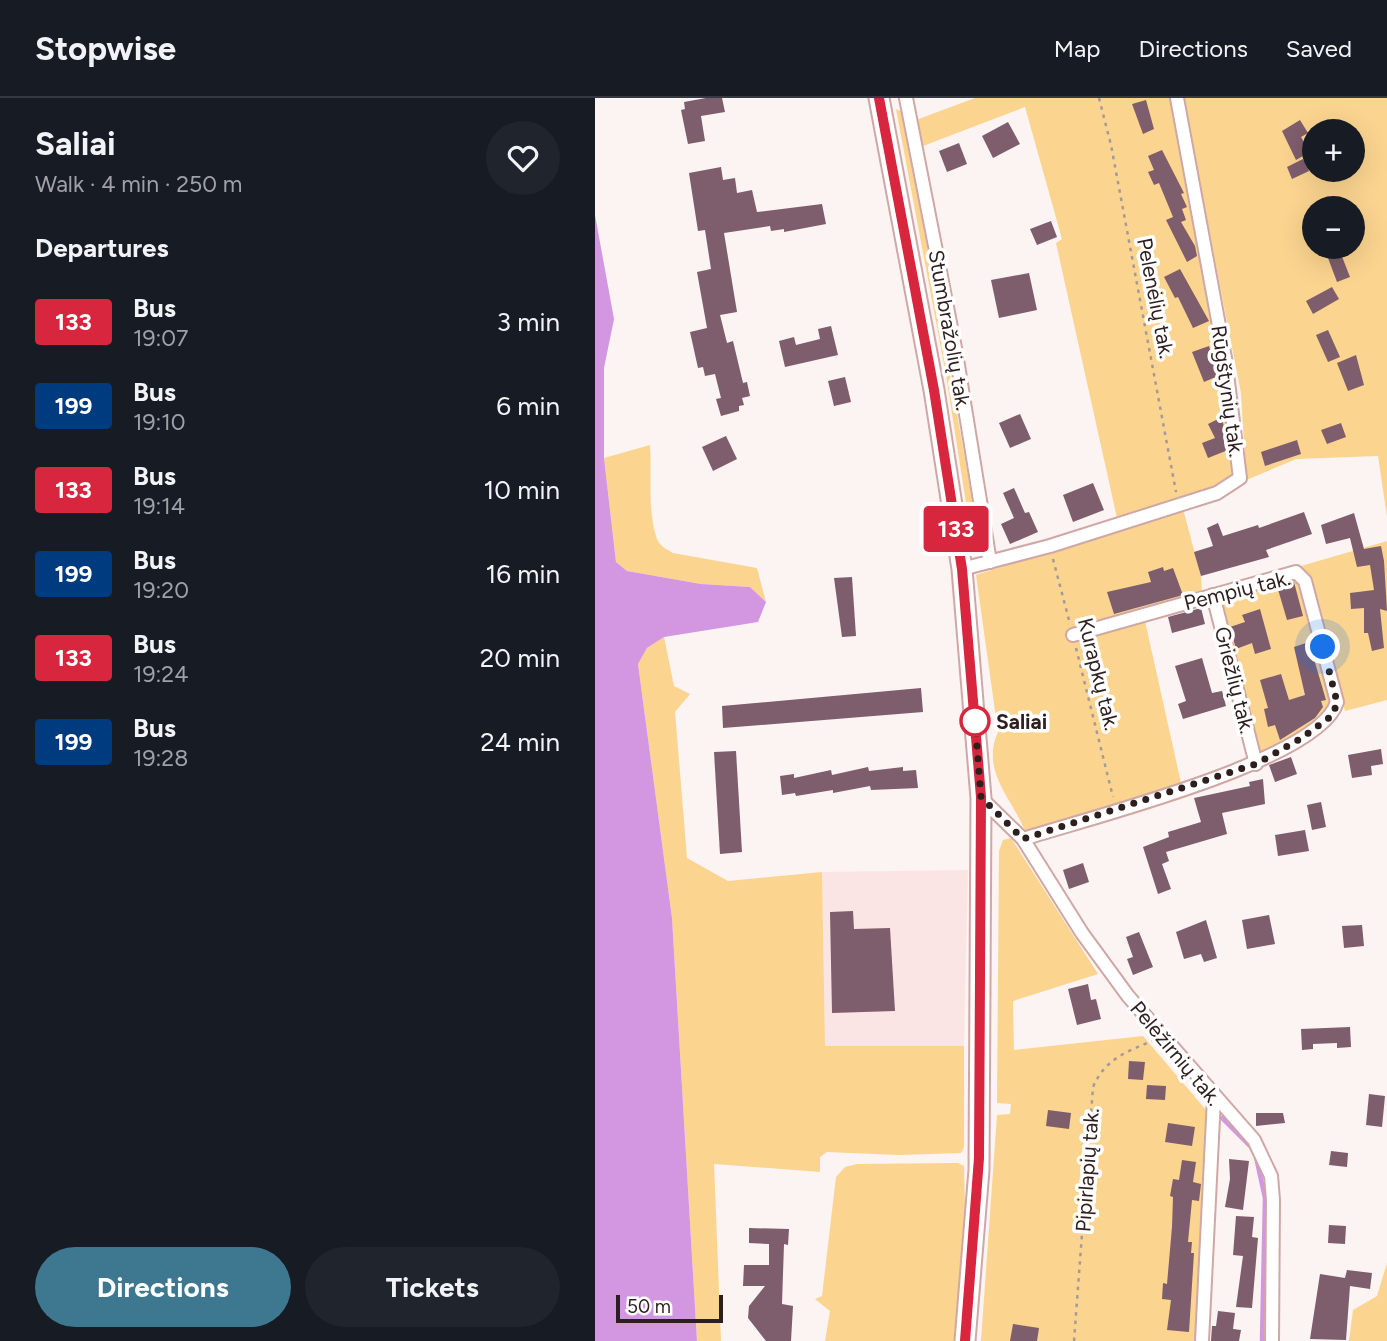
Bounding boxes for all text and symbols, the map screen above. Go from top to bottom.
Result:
text: Stopwise [35,29,176,68]
text: Map [1054,34,1100,63]
text: Directions [1138,34,1248,63]
text: Saved [1286,34,1352,63]
map controls [1302,119,1365,259]
button: + [1302,119,1365,182]
button: heart [486,121,560,195]
text: Saliai [35,124,116,163]
text: Walk · 4 min · 250 m [35,170,242,198]
button: − [1302,196,1365,259]
text: Departures [35,232,169,264]
street label: Pelenėlių tak. [1132,236,1180,360]
street label: Stumbražolių tak. [924,248,976,412]
text: Bus [133,292,176,324]
text: 3 min [497,306,560,338]
text: 133 [55,307,92,336]
text: 19:07 [133,324,188,352]
street label: Rūgštynių tak. [1206,324,1250,458]
text: Bus [133,376,176,408]
text: 6 min [496,390,560,422]
text: 199 [55,391,92,420]
text: 19:10 [133,408,186,436]
text: Bus [133,460,176,492]
text: 10 min [484,474,560,506]
text: 133 [55,475,92,504]
text: 19:14 [133,492,185,520]
line badge: 133 [916,506,996,552]
text: 133 [938,514,974,543]
text: Bus [133,544,176,576]
text: 16 min [485,558,560,590]
text: 199 [55,559,92,588]
street label: Pempių tak. [1181,565,1293,615]
text: 19:20 [133,576,189,604]
street label: Kurapkų tak. [1073,615,1125,733]
street label: Griežlių tak. [1210,624,1260,736]
text: Bus [133,628,176,660]
your location [1305,629,1340,664]
text: 20 min [480,642,560,674]
text: 133 [55,643,92,672]
text: 19:24 [133,660,188,688]
marker: Saliai [960,706,990,736]
place label: Saliai [996,709,1047,734]
text: Bus [133,712,176,744]
text: 24 min [480,726,560,758]
text: 199 [55,727,92,756]
text: 19:28 [133,744,188,772]
street label: Pelėžirnių tak. [1125,996,1227,1110]
street label: Pipirlapių tak. [1070,1107,1104,1233]
button: Directions [35,1247,291,1327]
button: Tickets [305,1247,560,1327]
scale bar [616,1292,723,1324]
text: 50 m [627,1295,671,1318]

